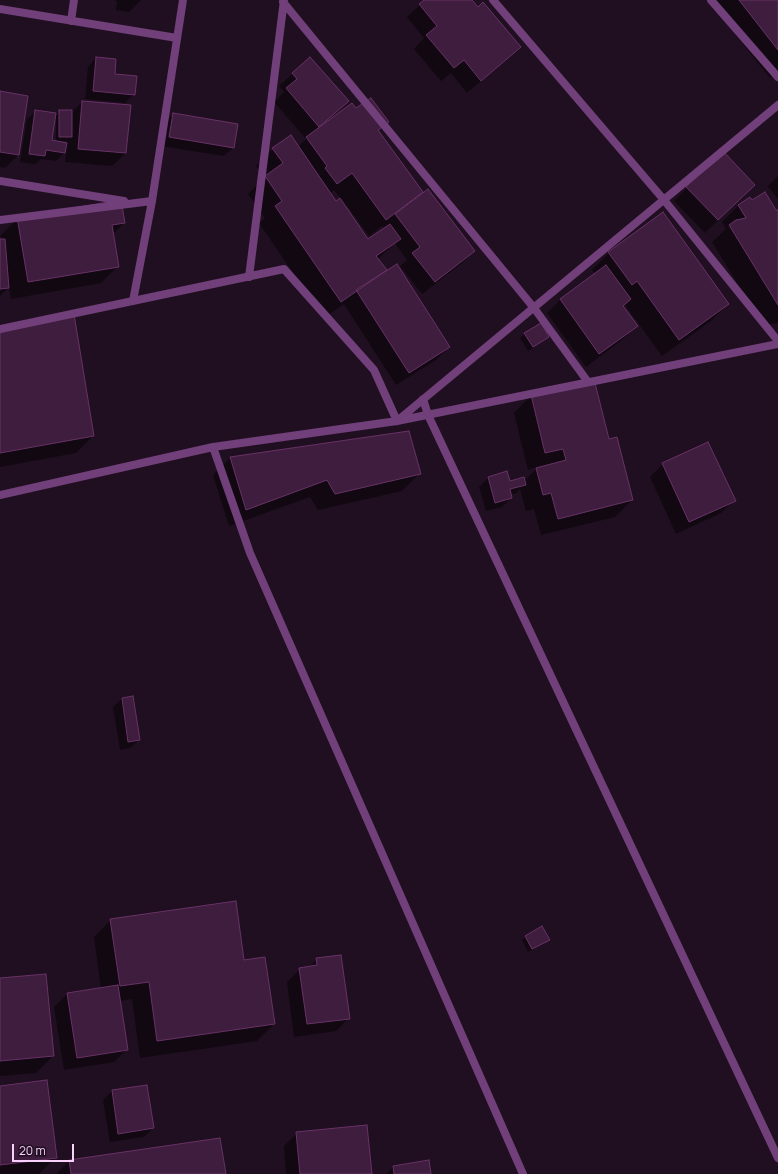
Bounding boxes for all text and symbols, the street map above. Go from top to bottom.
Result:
scale bar [14,1136,76,1162]
text: 20 m [19,1142,46,1159]

